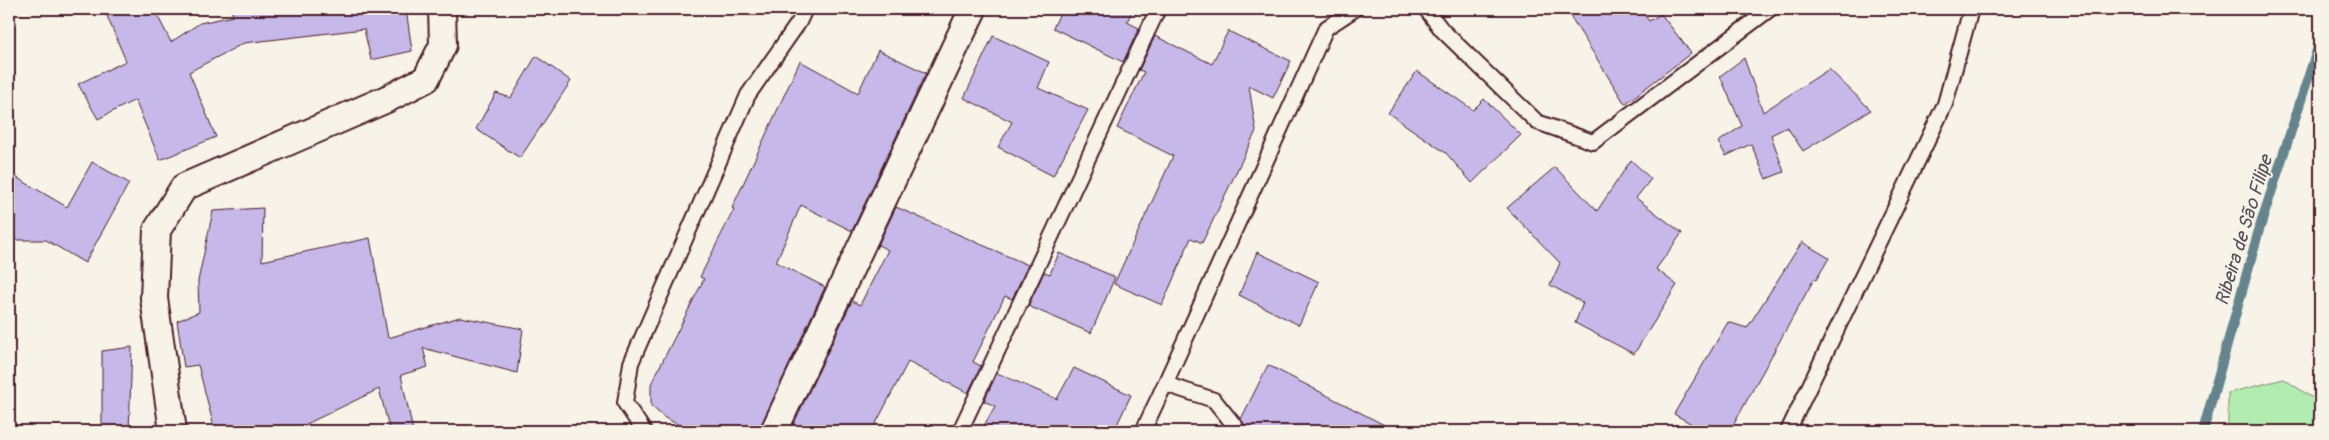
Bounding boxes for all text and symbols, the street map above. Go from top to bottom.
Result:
water label: Ribeira de São Filipe [2210,151,2279,308]

